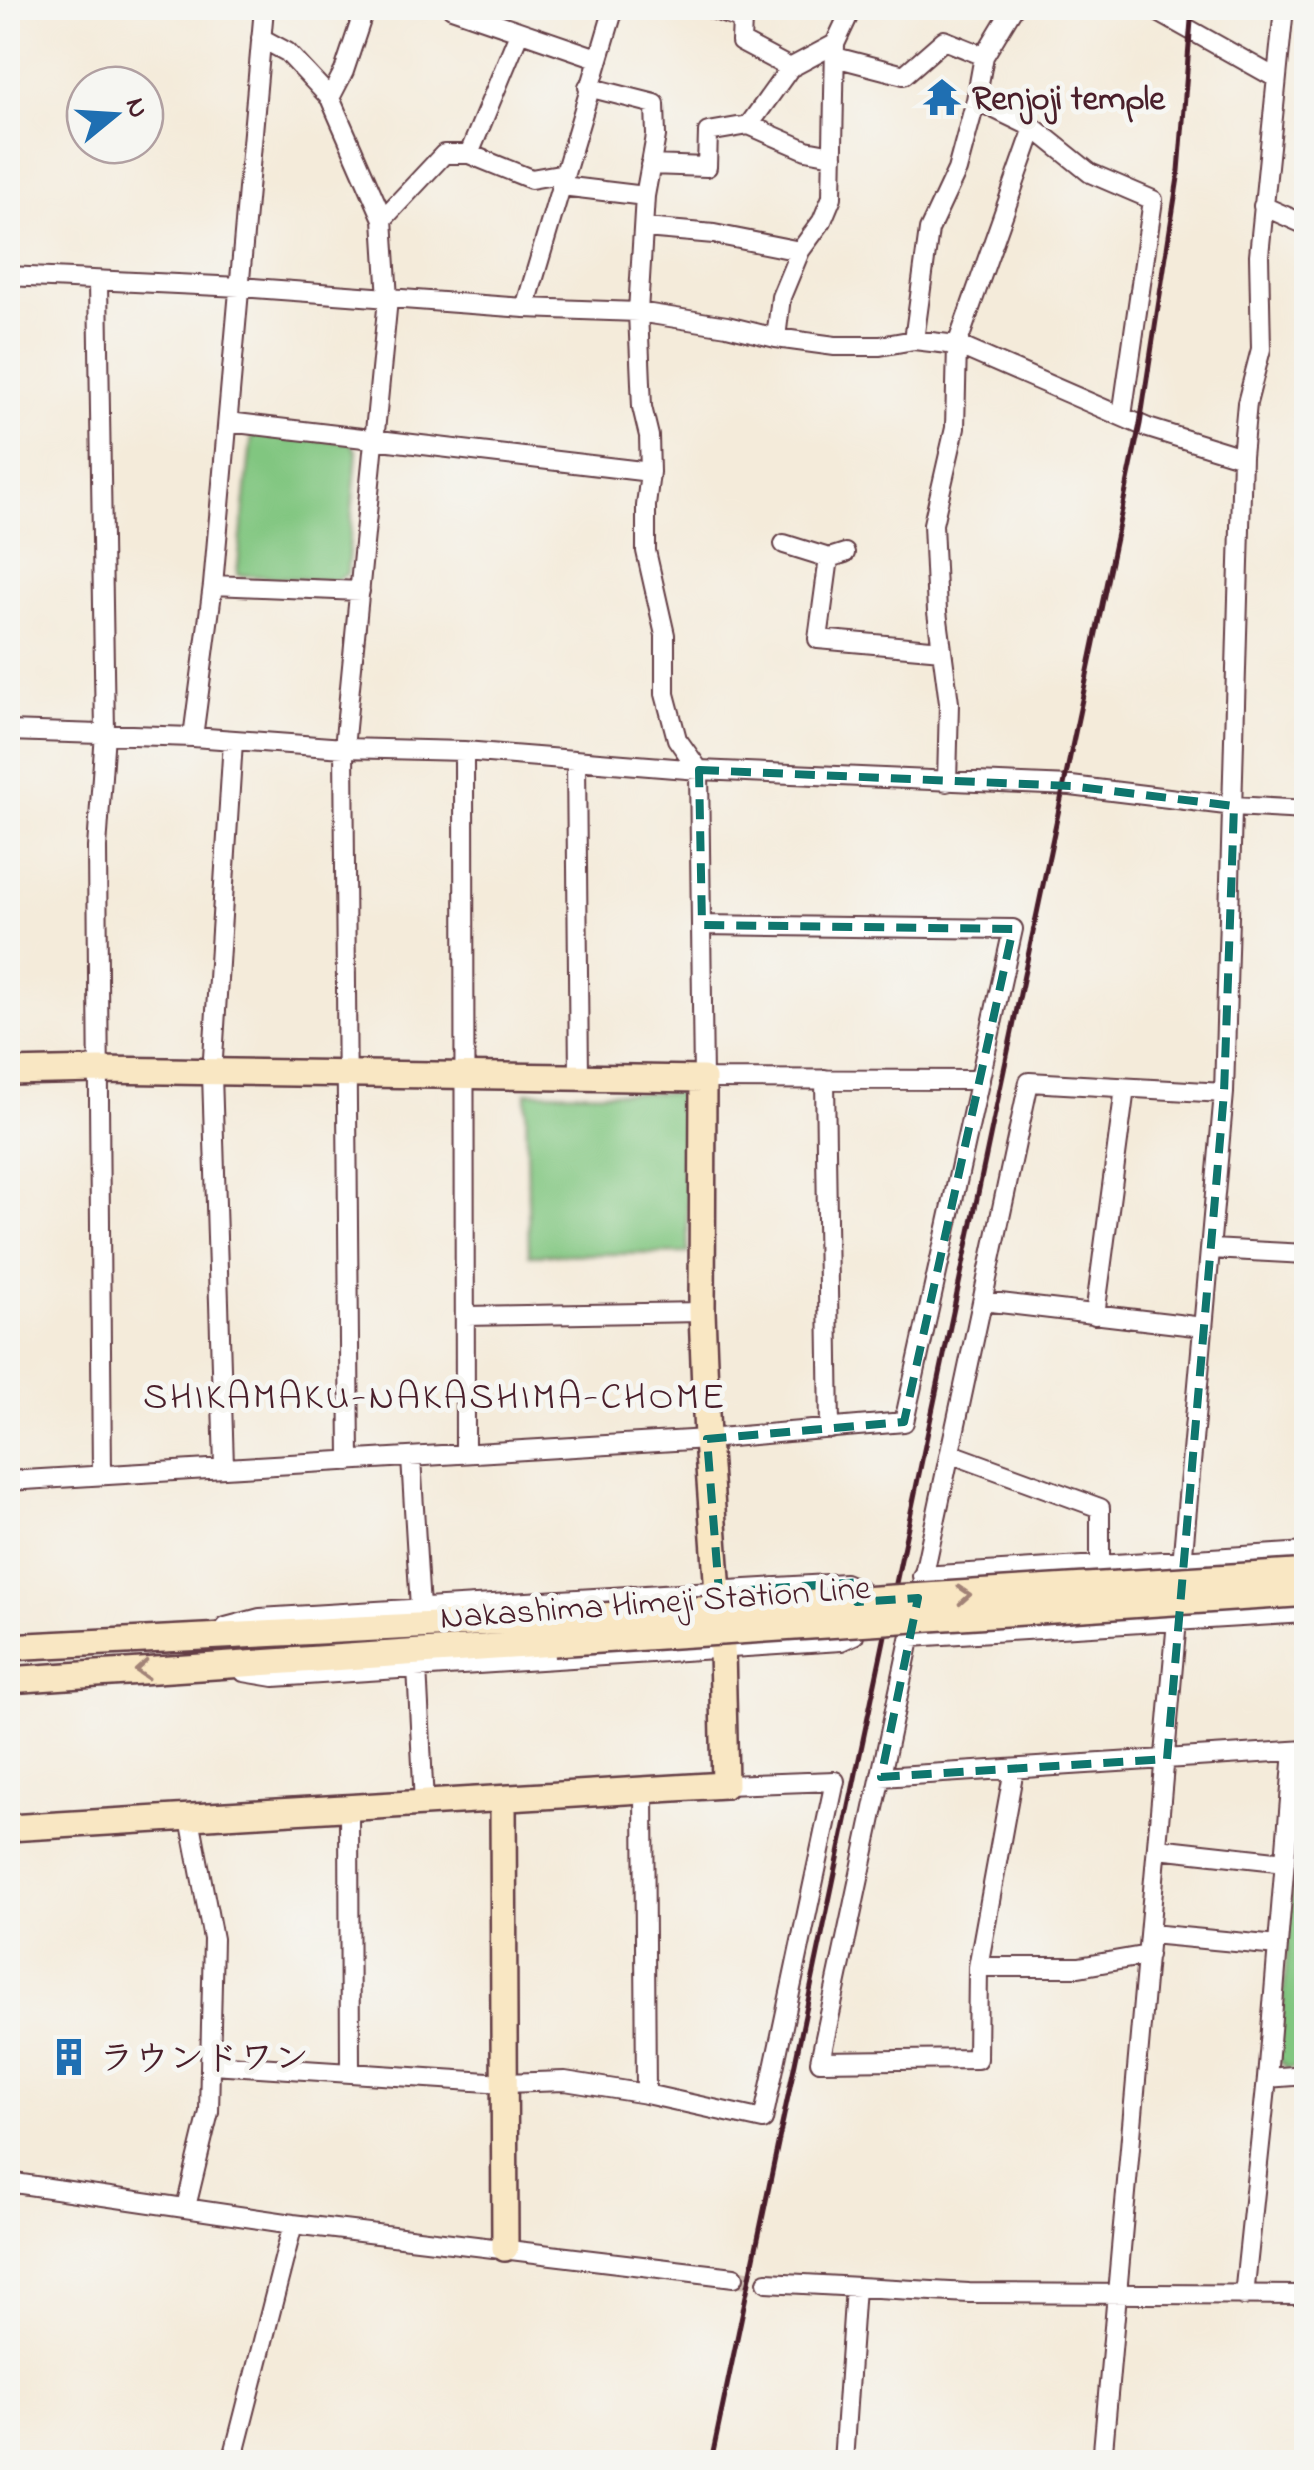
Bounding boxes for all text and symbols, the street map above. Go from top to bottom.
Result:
north arrow [65,65,165,165]
place label: Renjoji temple [972,75,1166,126]
temple icon: Renjoji temple [921,76,963,118]
text: N [113,93,158,124]
district label: SHIKAMAKU-NAKASHIMA-CHOME [143,1371,727,1427]
street label: Nakashima Himeji Station Line [438,1564,873,1645]
one-way arrow [956,1585,972,1606]
one-way arrow [134,1659,150,1680]
place label: ラウンドワン [99,2035,309,2086]
building icon: ラウンドワン [48,2036,90,2078]

